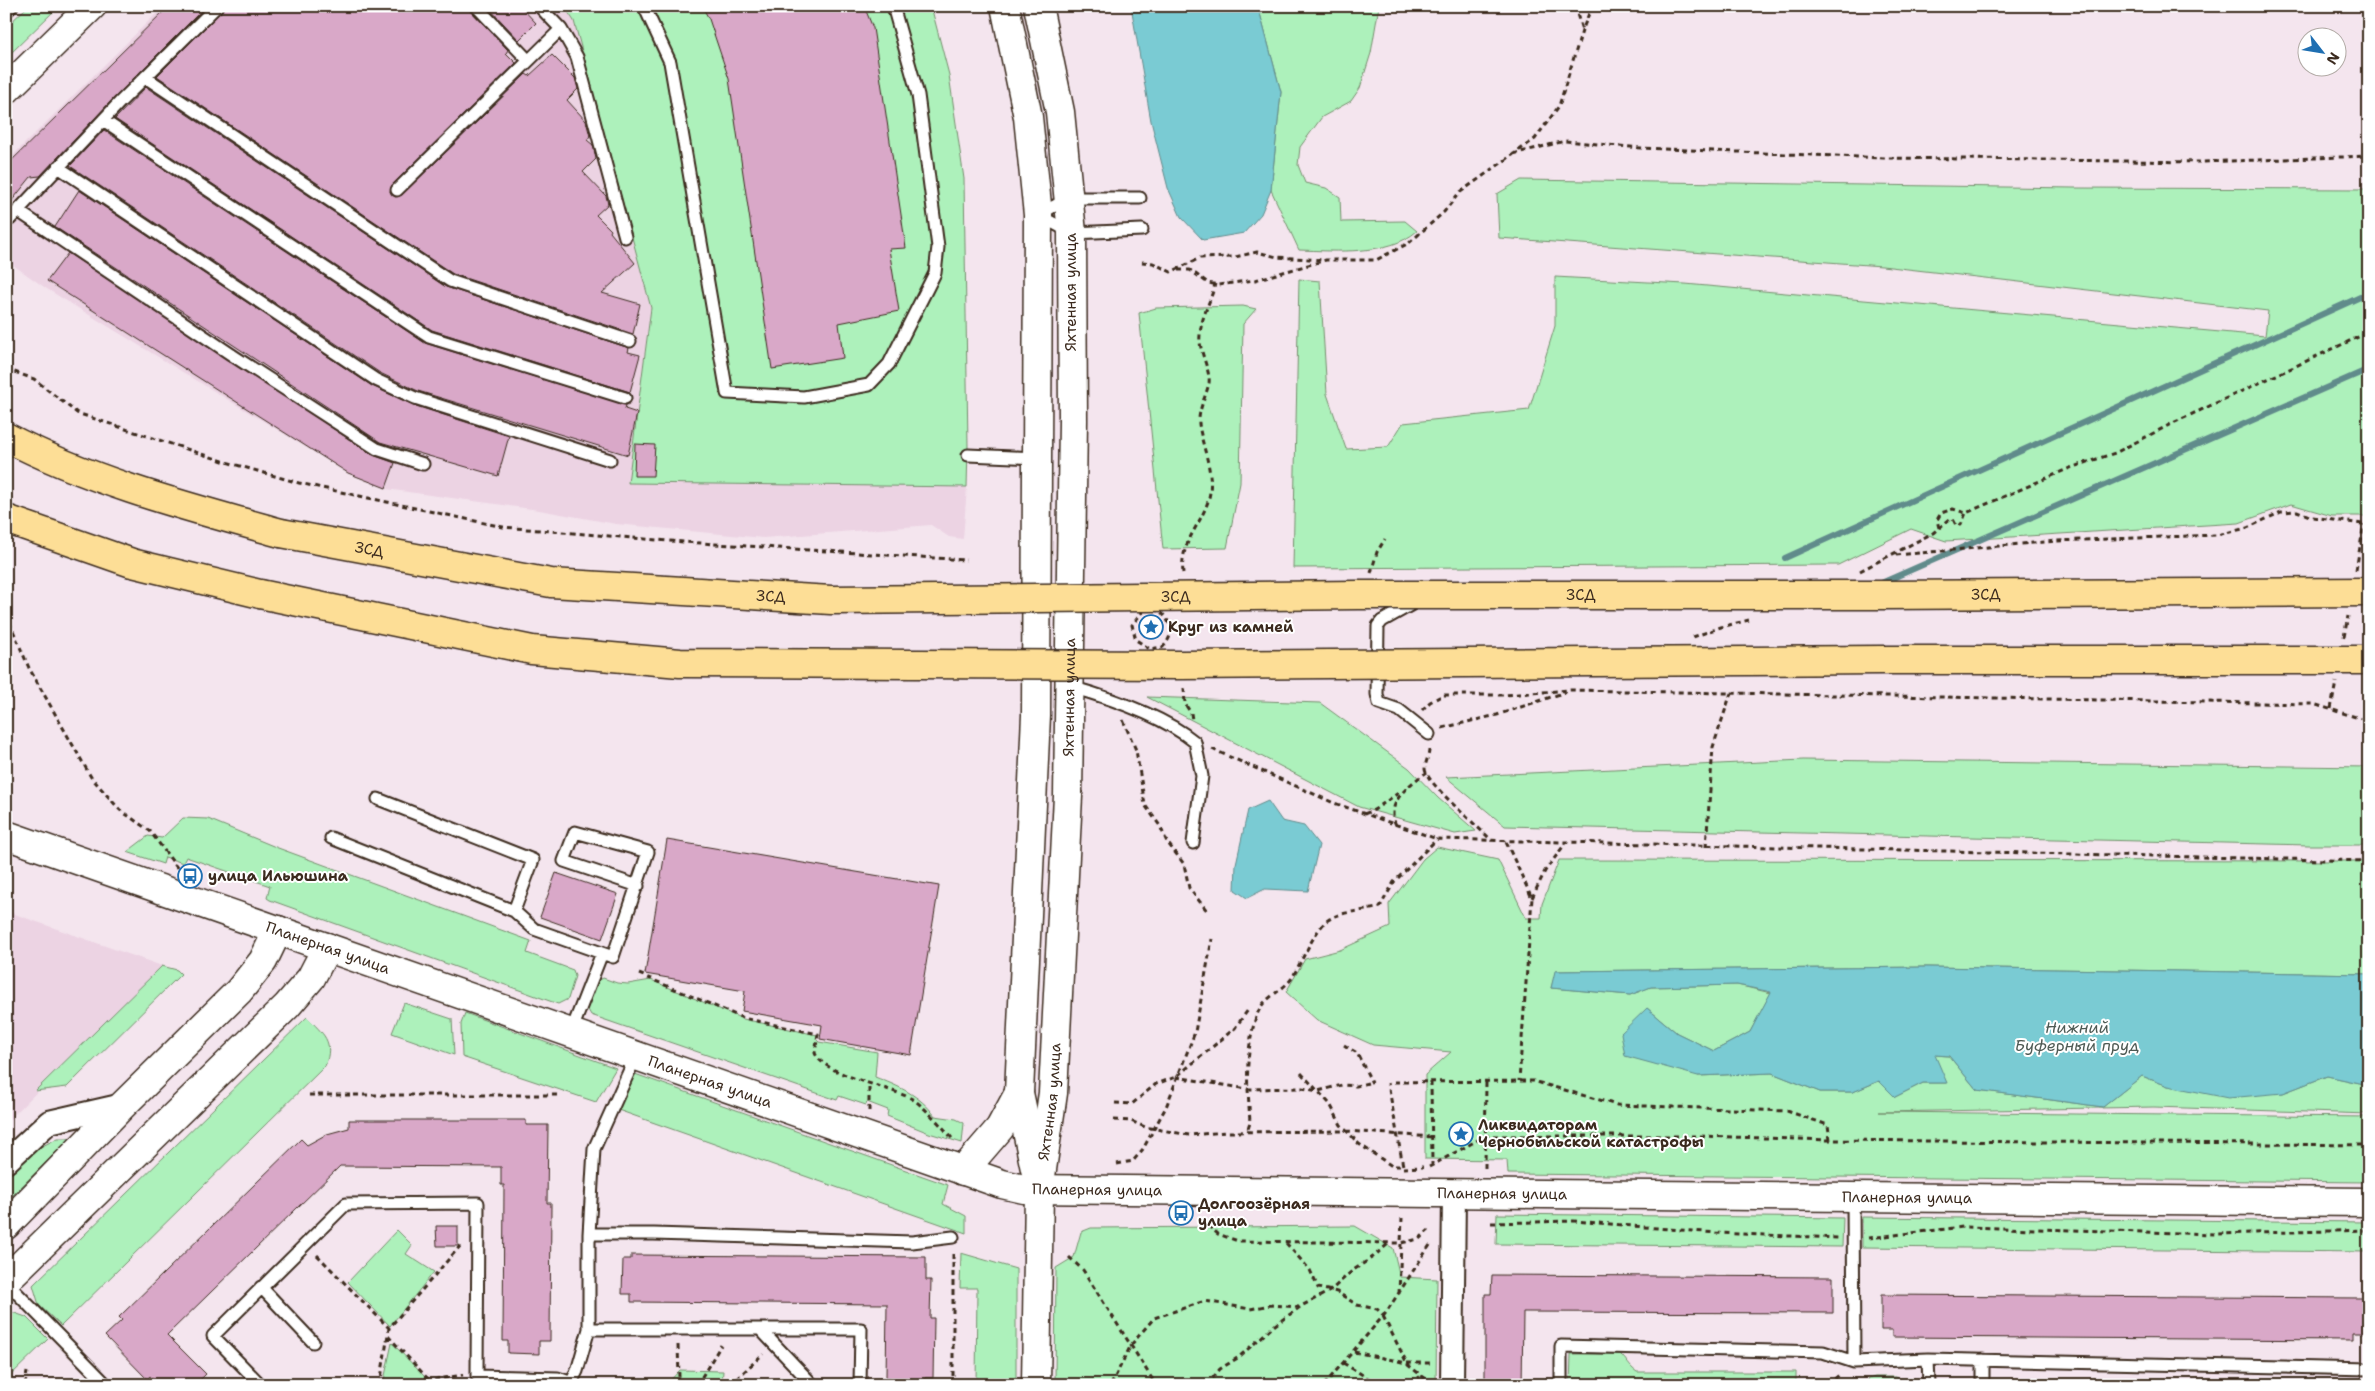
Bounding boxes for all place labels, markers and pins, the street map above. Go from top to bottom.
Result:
place icon: Круг из камней [1138,614,1164,640]
place label: Круг из камней [1168,617,1294,637]
bus stop icon: улица Ильюшина [177,863,203,889]
place label: улица Ильюшина [208,866,349,886]
place label: Ликвидаторам Чернобыльской катастрофы [1478,1115,1704,1152]
place icon: Ликвидаторам Чернобыльской катастрофы [1448,1121,1474,1147]
place label: Долгоозёрная улица [1198,1194,1310,1231]
bus stop icon: Долгоозёрная улица [1168,1200,1194,1226]

